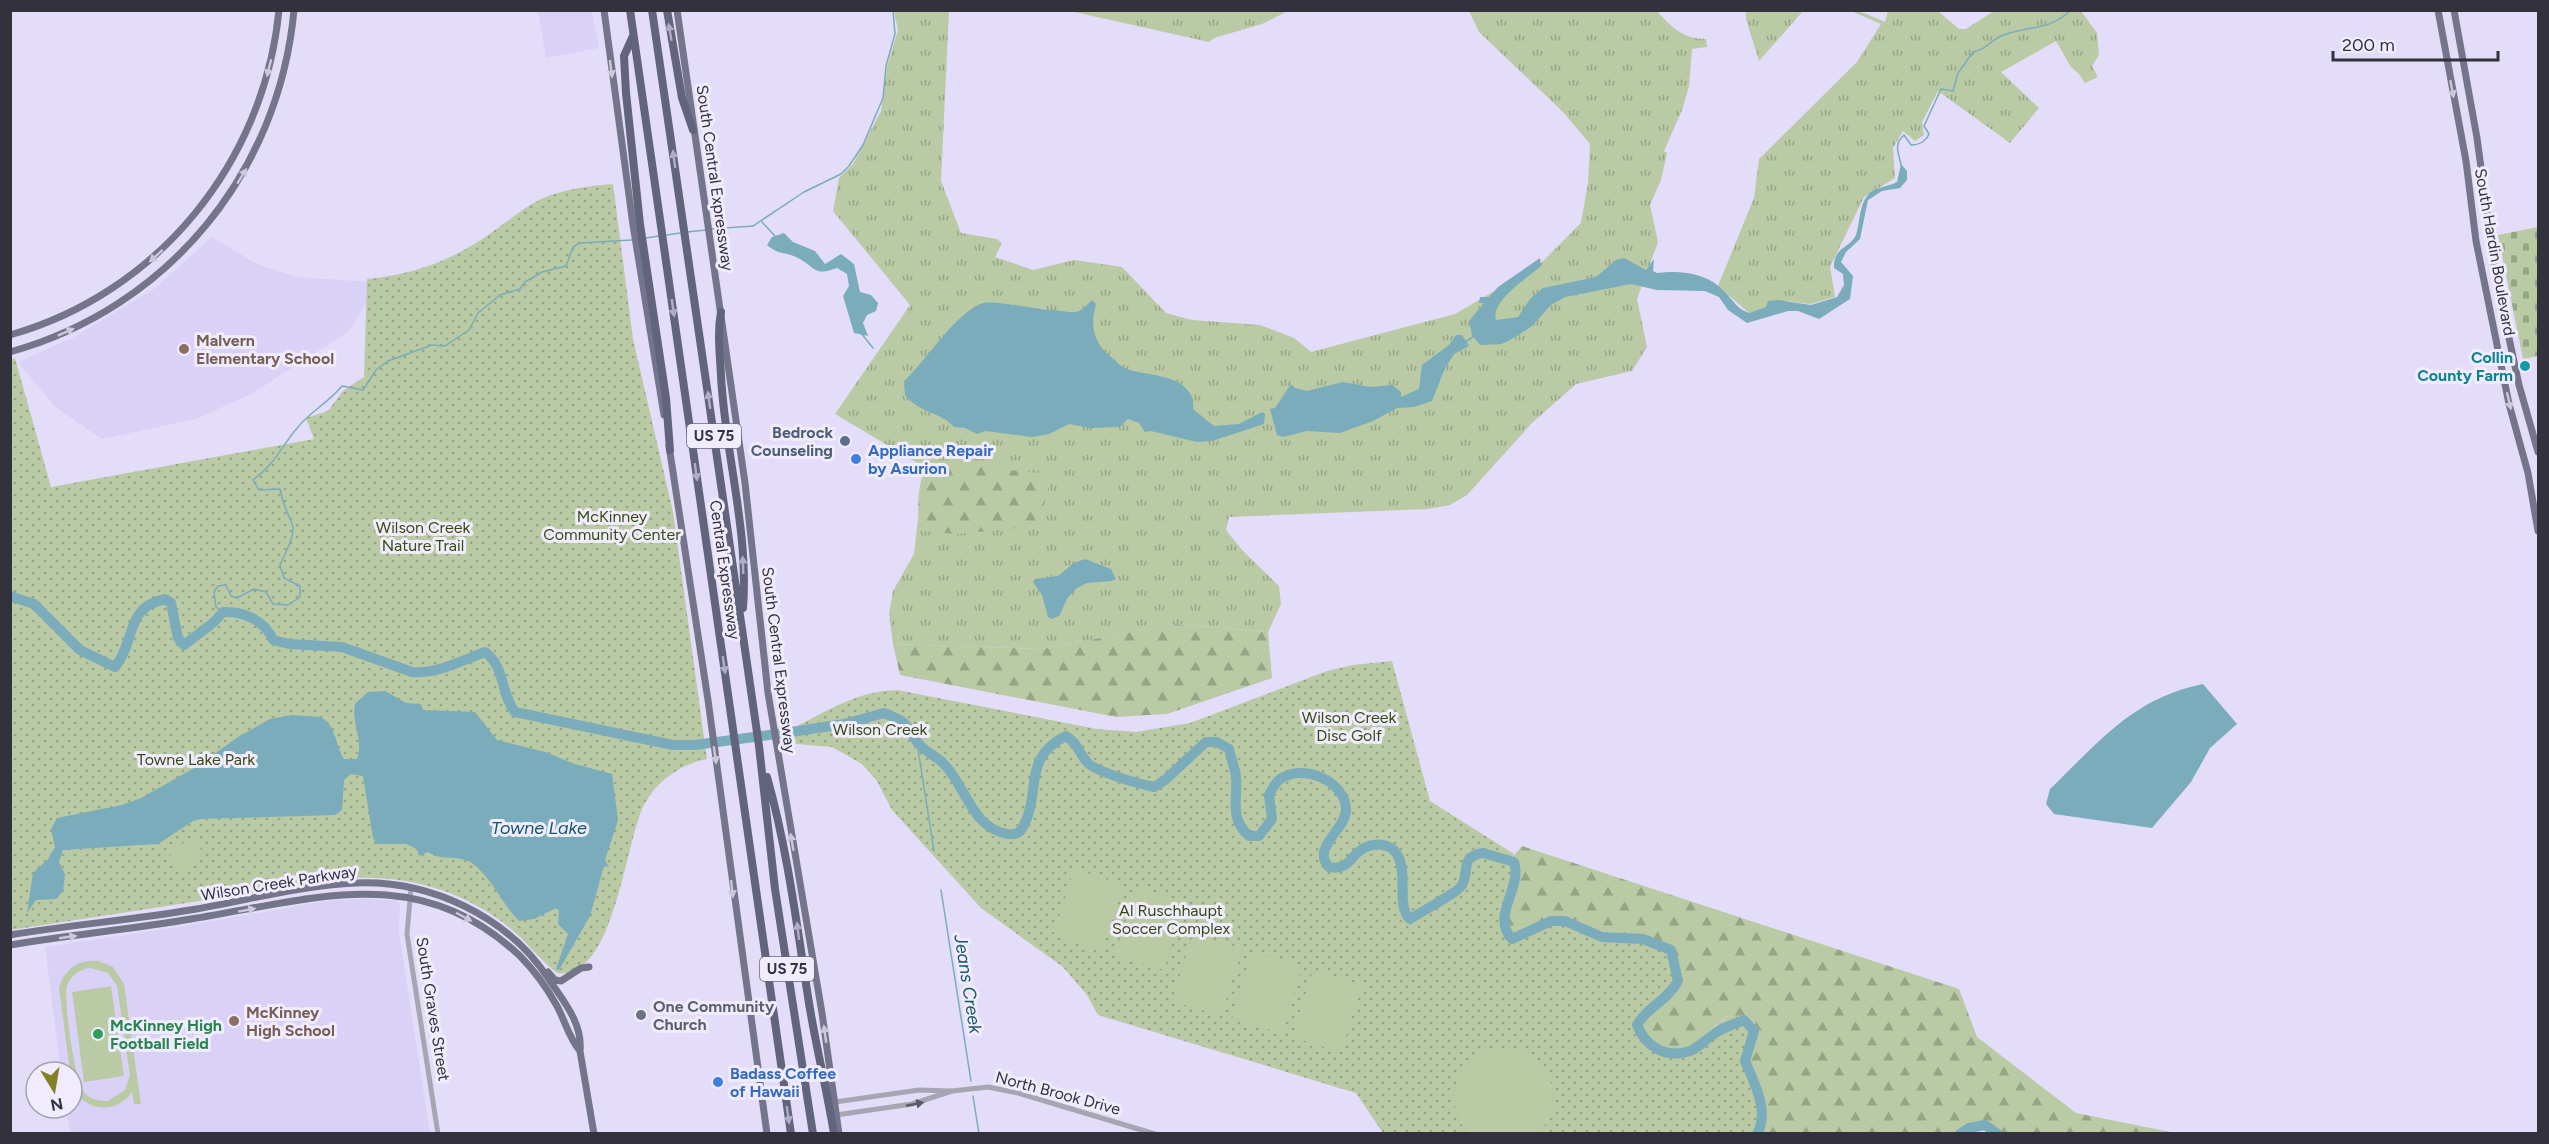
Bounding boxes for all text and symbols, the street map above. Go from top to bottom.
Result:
one-way arrow [666,23,675,42]
scale bar [2333,24,2498,62]
text: 200 m [2342,34,2395,56]
one-way arrow [264,59,274,77]
one-way arrow [607,59,616,78]
one-way arrow [2448,79,2457,98]
street label: South Central Expressway [693,84,738,273]
one-way arrow [669,149,678,168]
street label: South Hardin Boulevard [2471,167,2519,337]
one-way arrow [237,168,248,184]
one-way arrow [148,249,163,263]
one-way arrow [668,298,677,317]
one-way arrow [57,327,75,337]
place label: Malvern Elementary School [196,331,334,368]
marker: Malvern Elementary School [177,342,191,356]
place label: Collin County Farm [2417,348,2513,385]
marker: Collin County Farm [2518,359,2532,373]
one-way arrow [704,390,713,409]
one-way arrow [2504,392,2514,411]
place label: Bedrock Counseling [751,423,833,460]
road number: US 75 [687,424,741,448]
marker: Bedrock Counseling [838,434,852,448]
place label: Appliance Repair by Asurion [868,441,993,478]
marker: Appliance Repair by Asurion [849,452,863,466]
one-way arrow [692,463,701,482]
street label: Central Expressway [706,499,744,642]
park label: McKinney Community Center [543,507,681,544]
park label: Wilson Creek Nature Trail [376,518,470,555]
one-way arrow [738,556,748,575]
street label: South Central Expressway [758,566,800,755]
one-way arrow [719,656,728,675]
park label: Wilson Creek Disc Golf [1302,708,1396,745]
park label: Wilson Creek [833,720,927,739]
one-way arrow [711,746,720,765]
park label: Towne Lake Park [137,750,255,769]
water label: Towne Lake [491,817,587,839]
one-way arrow [787,832,796,851]
street label: Wilson Creek Parkway [200,861,359,905]
one-way arrow [728,880,737,899]
park label: Al Ruschhaupt Soccer Complex [1112,901,1230,938]
one-way arrow [238,905,257,914]
one-way arrow [456,912,473,922]
one-way arrow [793,922,803,941]
one-way arrow [59,932,78,941]
water label: Jeans Creek [949,932,987,1036]
street label: South Graves Street [412,936,454,1082]
road number: US 75 [760,957,814,981]
place label: One Community Church [653,997,775,1034]
place label: McKinney High School [246,1003,335,1040]
marker: One Community Church [634,1008,648,1022]
marker: McKinney High School [227,1014,241,1028]
place label: McKinney High Football Field [110,1016,222,1053]
one-way arrow [820,1024,829,1043]
marker: McKinney High Football Field [91,1027,105,1041]
north arrow [24,1060,84,1120]
place label: Badass Coffee of Hawaii [730,1064,836,1101]
street label: North Brook Drive [993,1067,1123,1119]
marker: Badass Coffee of Hawaii [711,1075,725,1089]
text: N [49,1094,65,1115]
one-way arrow [906,1099,925,1108]
one-way arrow [784,1105,793,1124]

